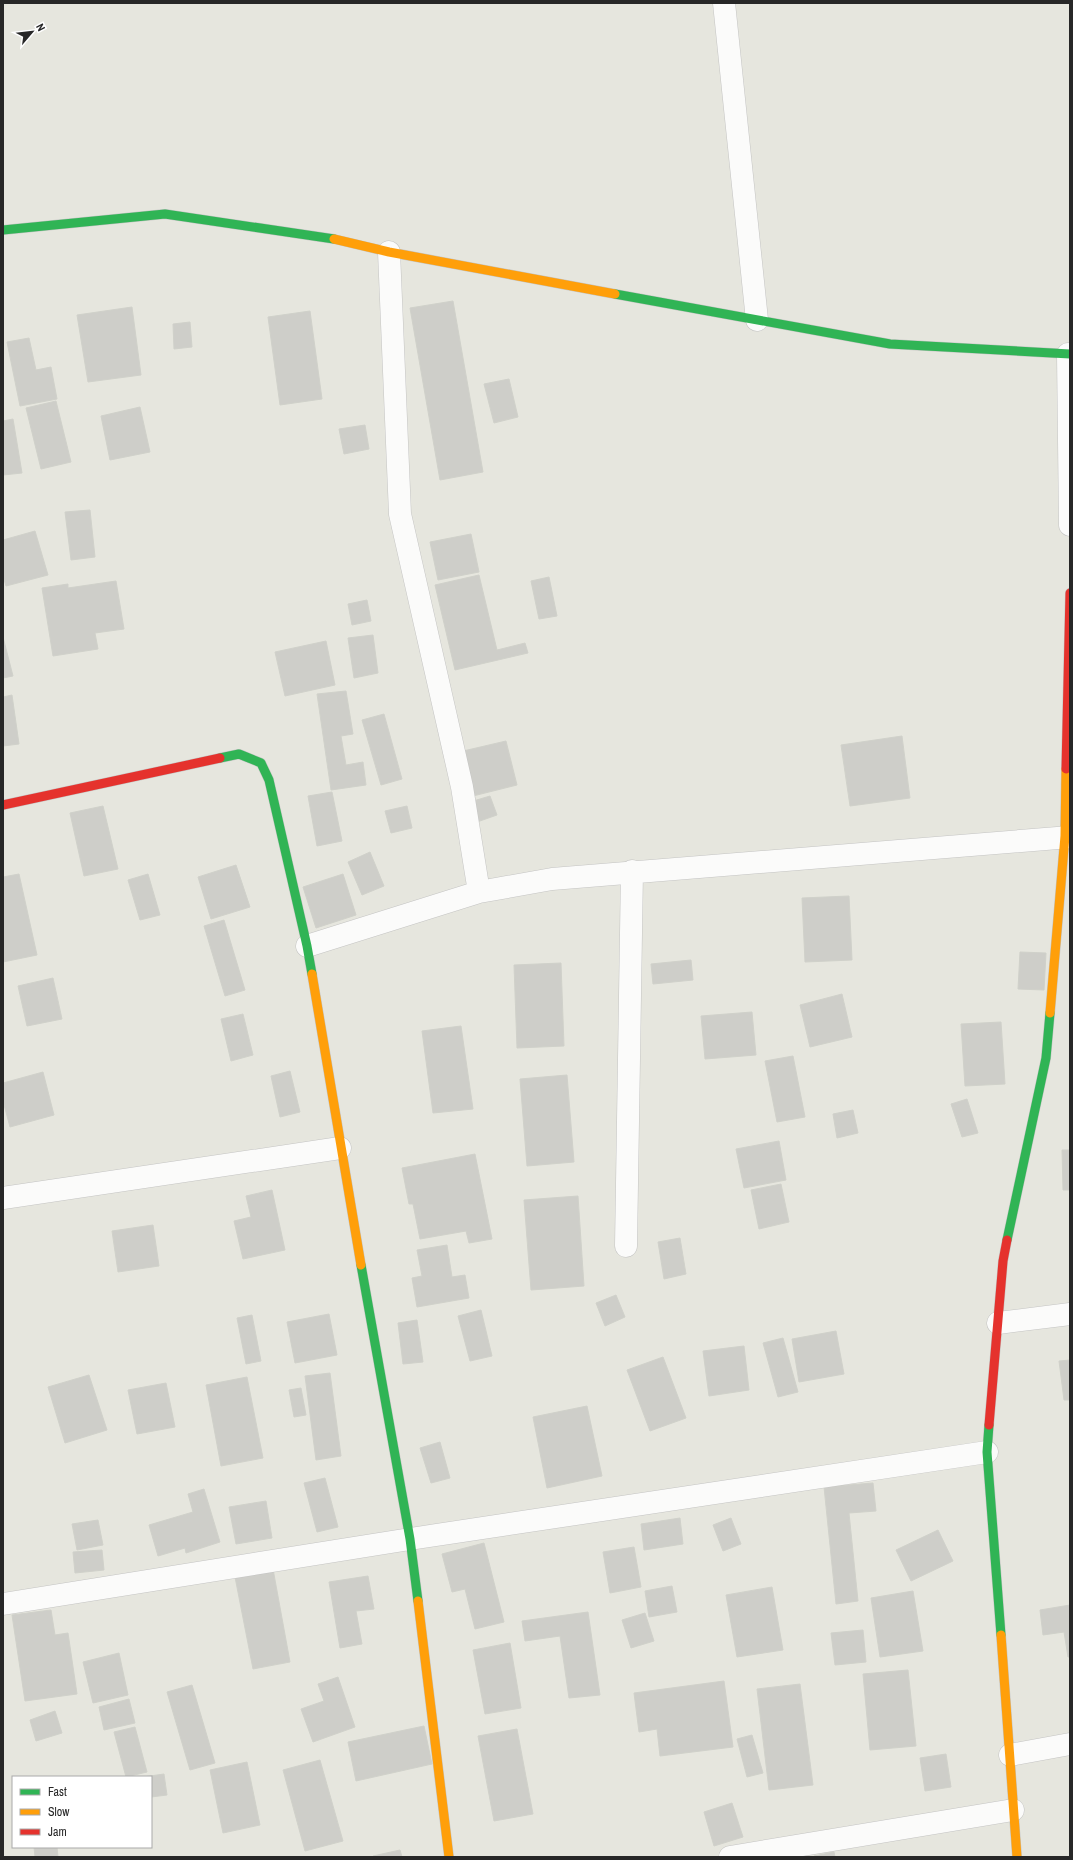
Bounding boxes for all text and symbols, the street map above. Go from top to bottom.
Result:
north arrow [12,12,52,52]
text: N [33,21,49,33]
legend [12,1776,152,1848]
text: Fast [48,1784,67,1800]
text: Slow [48,1804,70,1820]
text: Jam [48,1824,67,1840]

